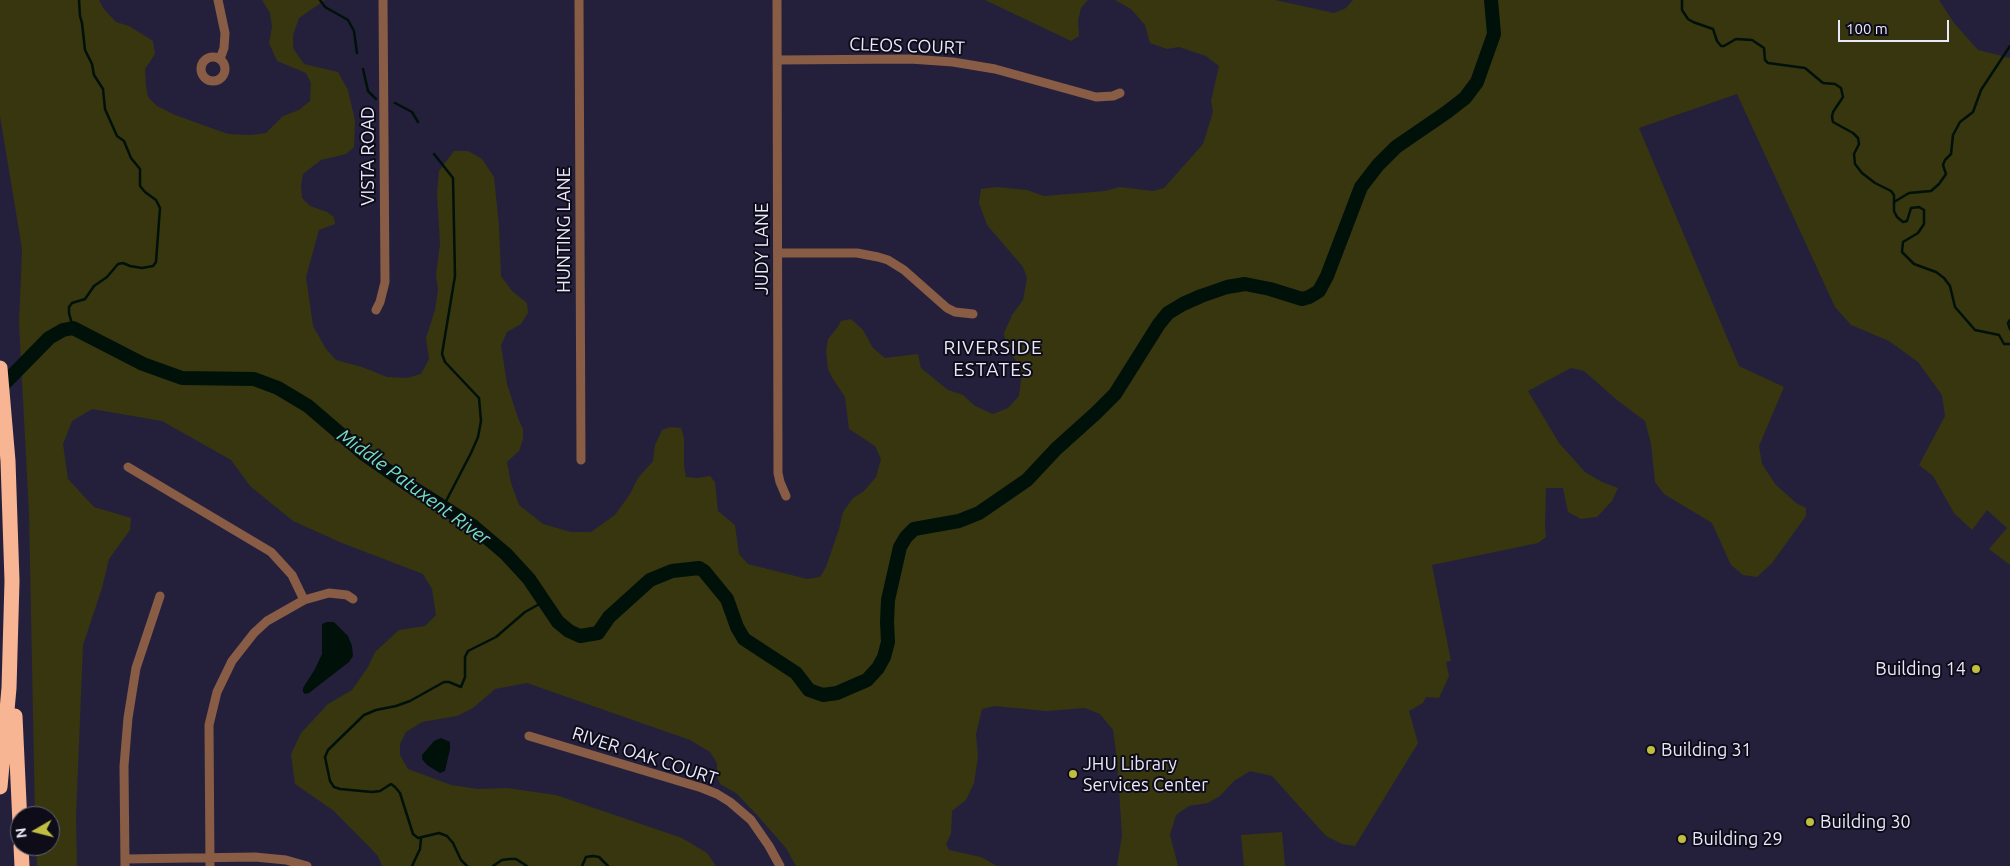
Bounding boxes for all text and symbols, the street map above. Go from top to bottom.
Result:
scale bar [1840,10,1951,42]
text: 100 m [1846,20,1888,37]
street label: CLEOS COURT [849,33,965,59]
street label: VISTA ROAD [357,106,379,206]
street label: HUNTING LANE [553,167,575,293]
street label: JUDY LANE [751,203,773,295]
district label: RIVERSIDE ESTATES [942,337,1044,381]
water label: Middle Patuxent River [333,424,495,550]
place label: Building 14 [1875,658,1966,680]
marker: Building 14 [1970,663,1982,675]
street label: RIVER OAK COURT [570,722,720,790]
place label: Building 31 [1661,739,1752,761]
marker: Building 31 [1645,744,1657,756]
place label: JHU Library Services Center [1083,753,1208,796]
marker: JHU Library Services Center [1067,768,1079,780]
north arrow [10,806,60,856]
place label: Building 30 [1820,811,1911,833]
marker: Building 30 [1804,816,1816,828]
text: N [12,827,30,839]
place label: Building 29 [1692,828,1783,850]
marker: Building 29 [1676,833,1688,845]

